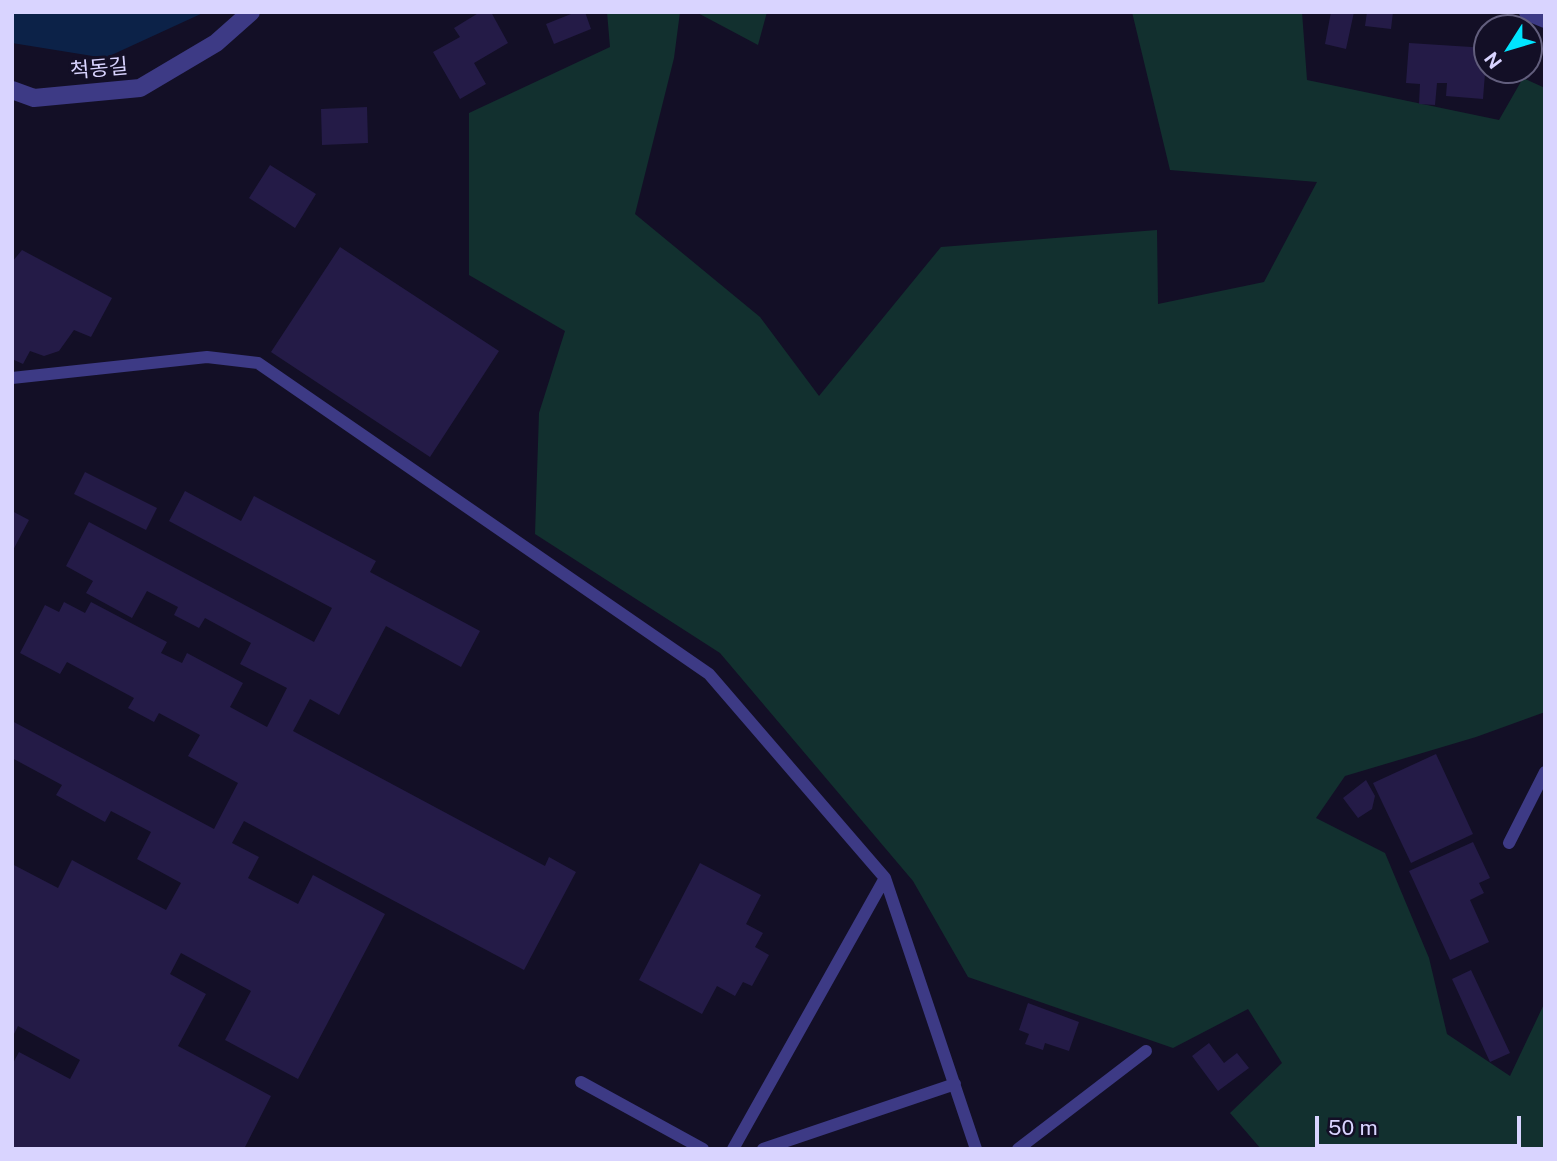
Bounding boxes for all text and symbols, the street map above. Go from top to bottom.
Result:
north arrow [1473,14,1543,84]
text: N [1480,48,1506,73]
street label: 척동길 [69,54,129,84]
scale bar [1319,1102,1526,1146]
text: 50 m [1328,1115,1378,1140]

